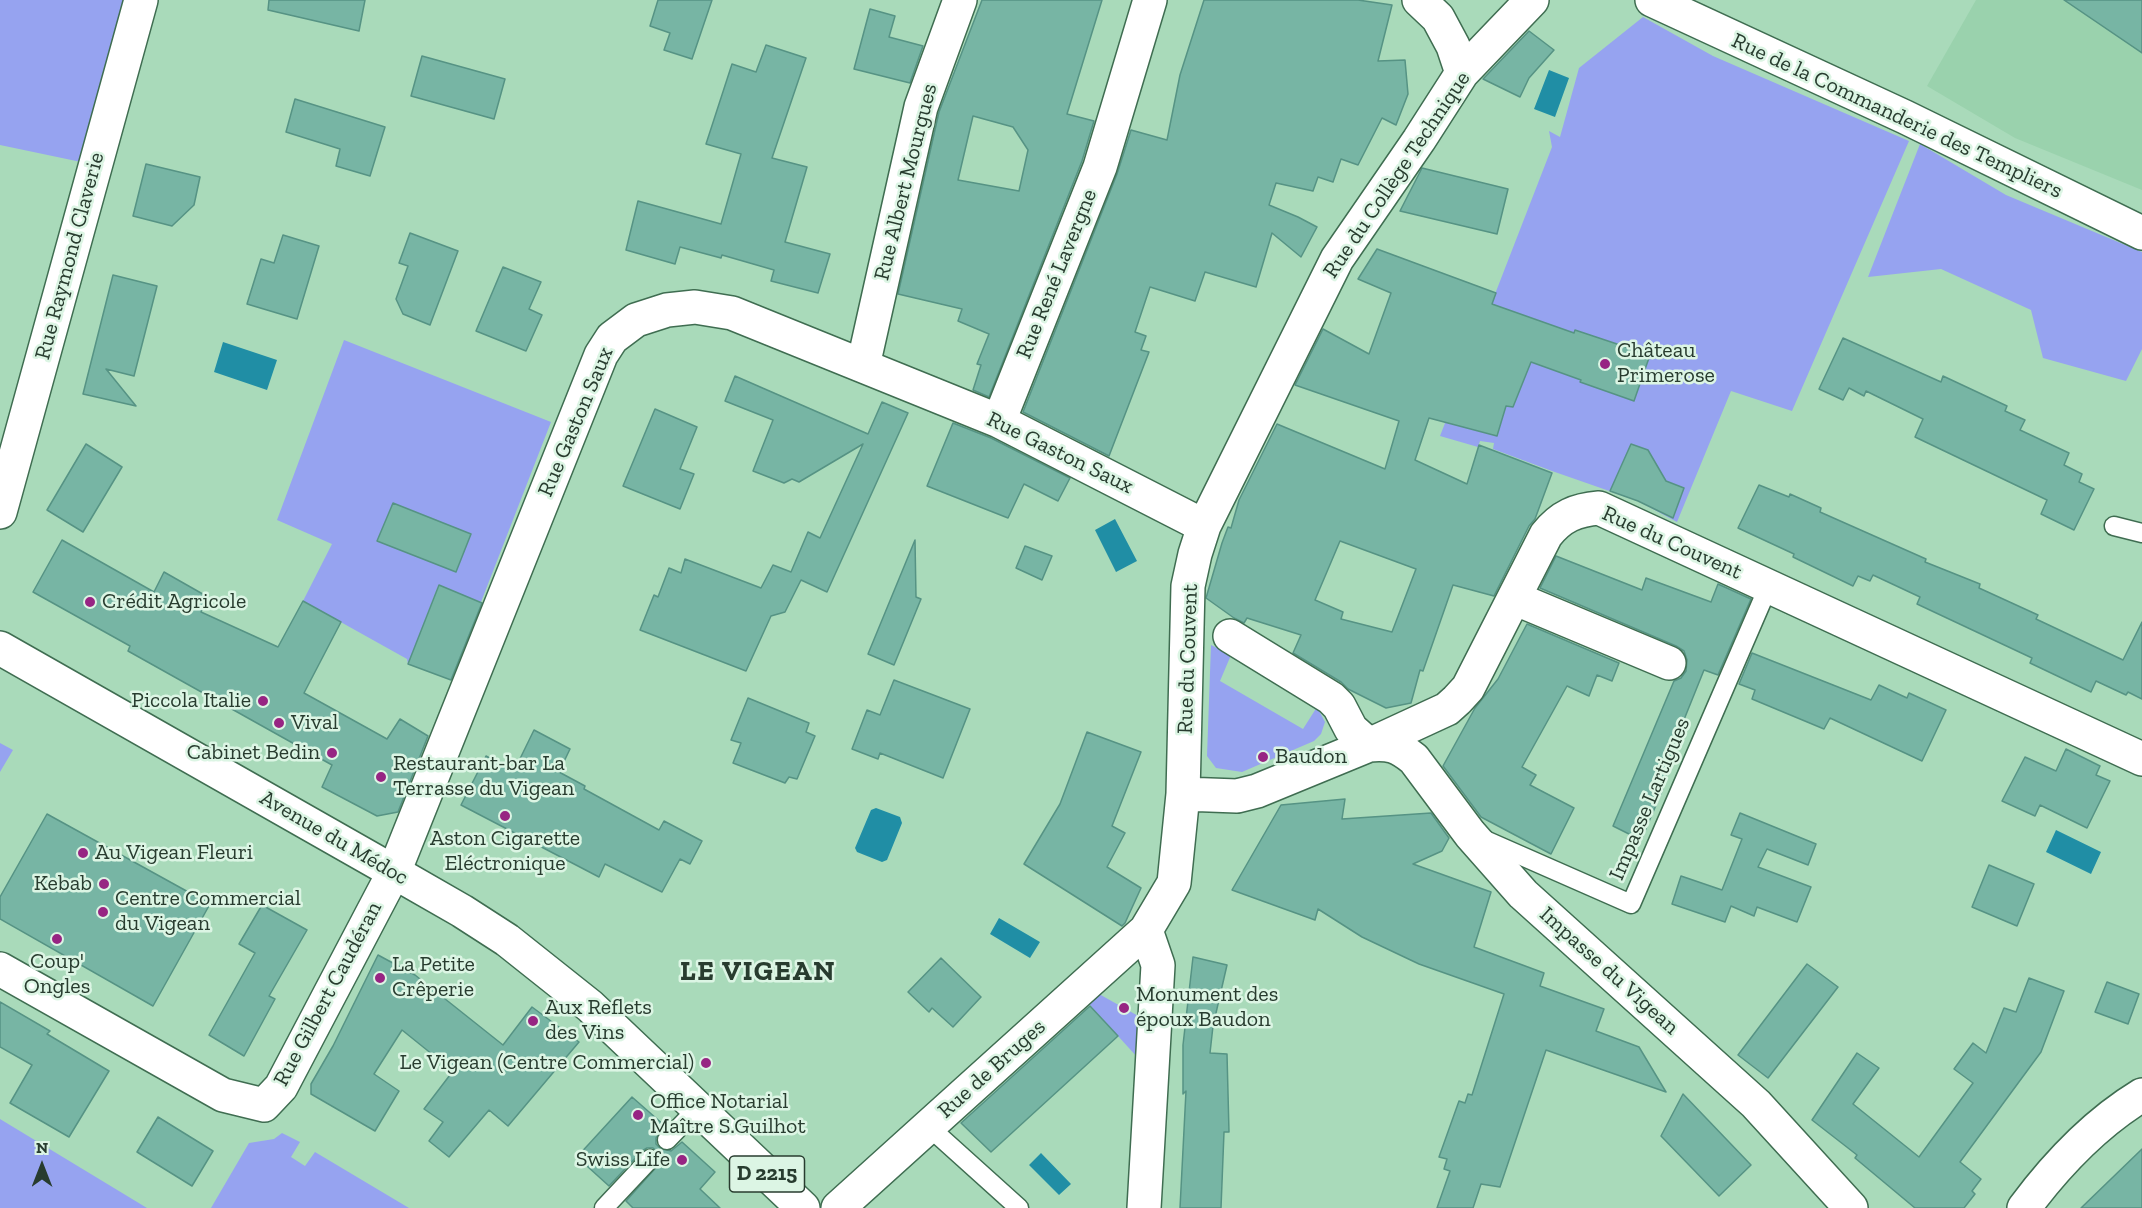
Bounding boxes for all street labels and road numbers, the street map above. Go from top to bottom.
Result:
street label: Rue de la Commanderie des Templiers [1727,28,2067,204]
street label: Rue du Collège Technique [1318,67,1476,283]
street label: Rue Albert Mourgues [869,81,943,283]
street label: Rue Raymond Claverie [30,150,110,362]
street label: Rue René Lavergne [1011,185,1103,363]
street label: Rue Gaston Saux [533,343,619,501]
street label: Rue Gaston Saux [982,406,1138,500]
street label: Rue du Couvent [1598,500,1746,586]
street label: Rue du Couvent [1172,584,1204,734]
street label: Impasse Lartigues [1604,714,1696,884]
street label: Avenue du Médoc [255,785,413,891]
street label: Rue Gilbert Caudéran [268,897,388,1091]
street label: Impasse du Vigean [1534,901,1684,1041]
street label: Rue de Bruges [933,1014,1051,1124]
road number: D 2215 [730,1156,804,1192]

